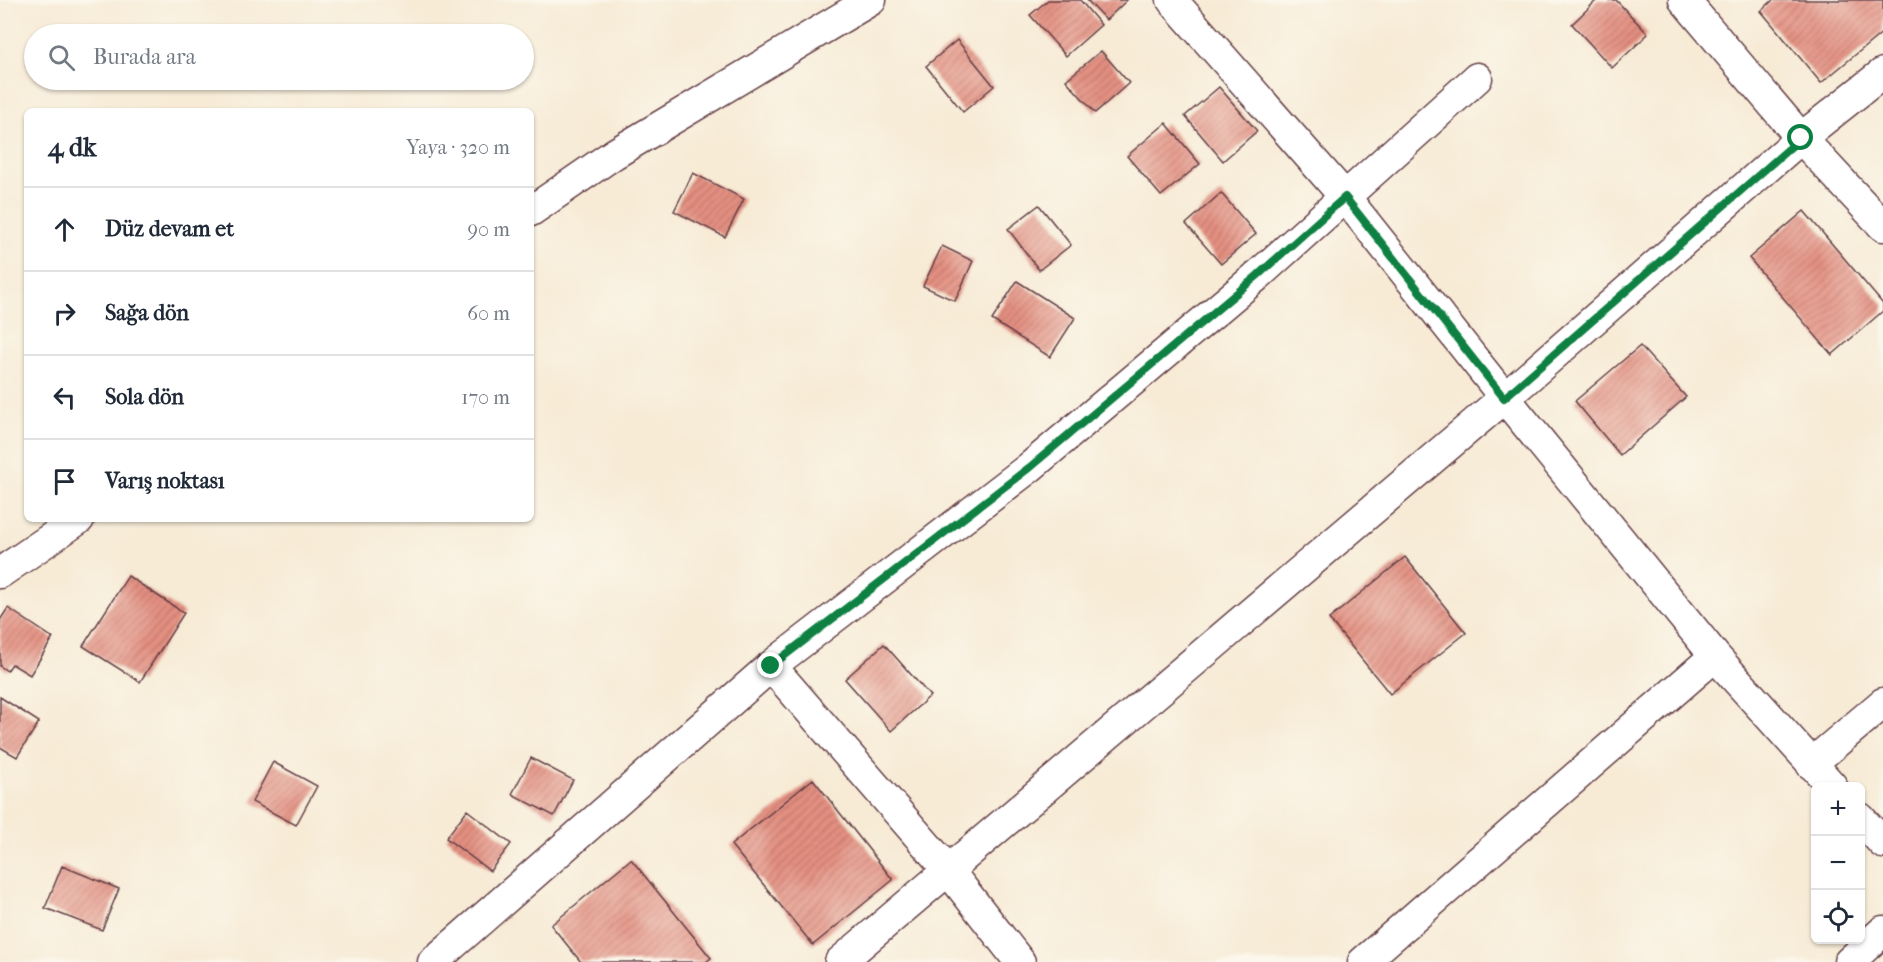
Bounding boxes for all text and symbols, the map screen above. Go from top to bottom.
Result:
search box [24,24,534,90]
icon: search [45,41,78,74]
text: Burada ara [93,44,196,70]
route start [1787,124,1813,150]
text: 4 dk [48,132,96,163]
text: Yaya · 320 m [406,136,510,159]
icon: ahead [48,213,81,246]
text: Düz devam et [105,216,234,242]
text: 90 m [468,218,510,241]
icon: right [48,297,81,330]
text: Sağa dön [105,300,189,326]
text: 60 m [467,302,510,325]
icon: left [48,381,81,414]
text: Sola dön [105,384,184,410]
text: 170 m [461,386,510,409]
icon: arrive [48,465,81,498]
text: Varış noktası [105,468,224,494]
route end [757,652,783,678]
map controls [1811,782,1865,944]
button: + [1811,782,1865,836]
button: − [1811,836,1865,890]
button: locate [1811,890,1865,944]

